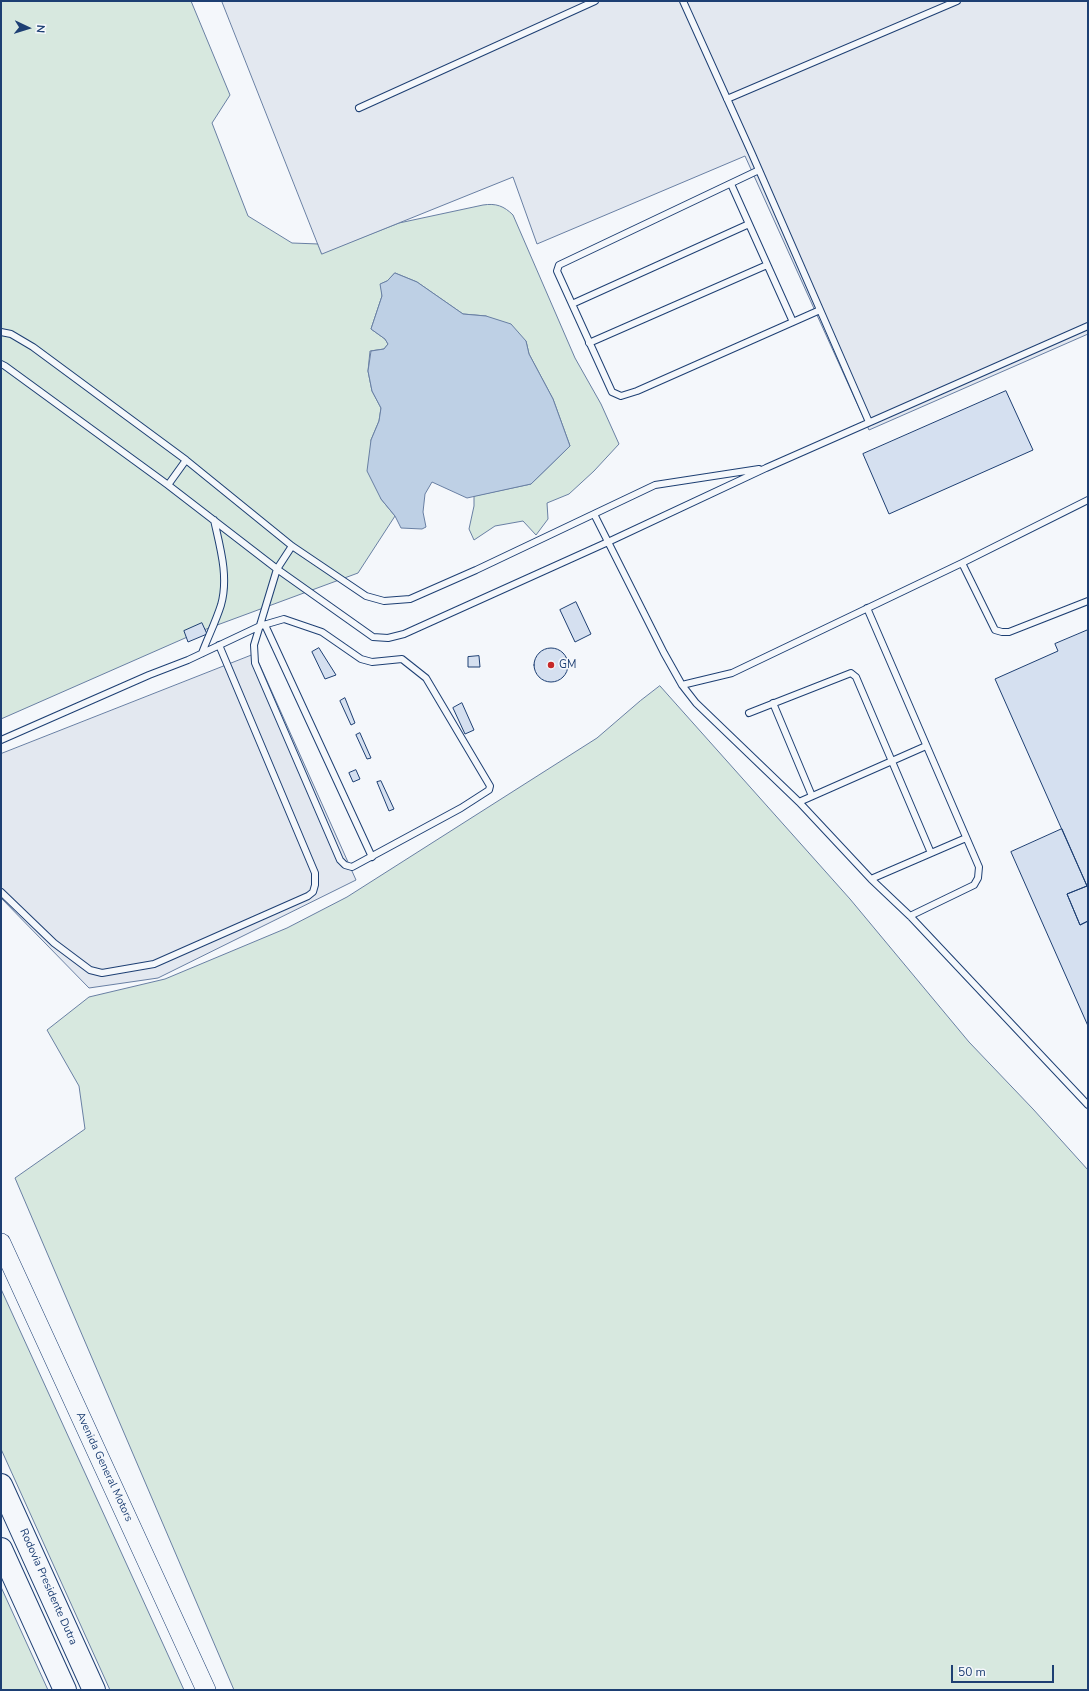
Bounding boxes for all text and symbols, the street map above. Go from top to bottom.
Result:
north arrow [8,8,48,48]
text: N [33,24,48,33]
place label: GM [559,658,576,672]
marker: GM [546,660,556,670]
street label: Avenida General Motors [73,1410,135,1524]
street label: Rodovia Presidente Dutra [16,1527,80,1647]
scale bar [953,1657,1056,1683]
text: 50 m [958,1664,986,1680]

